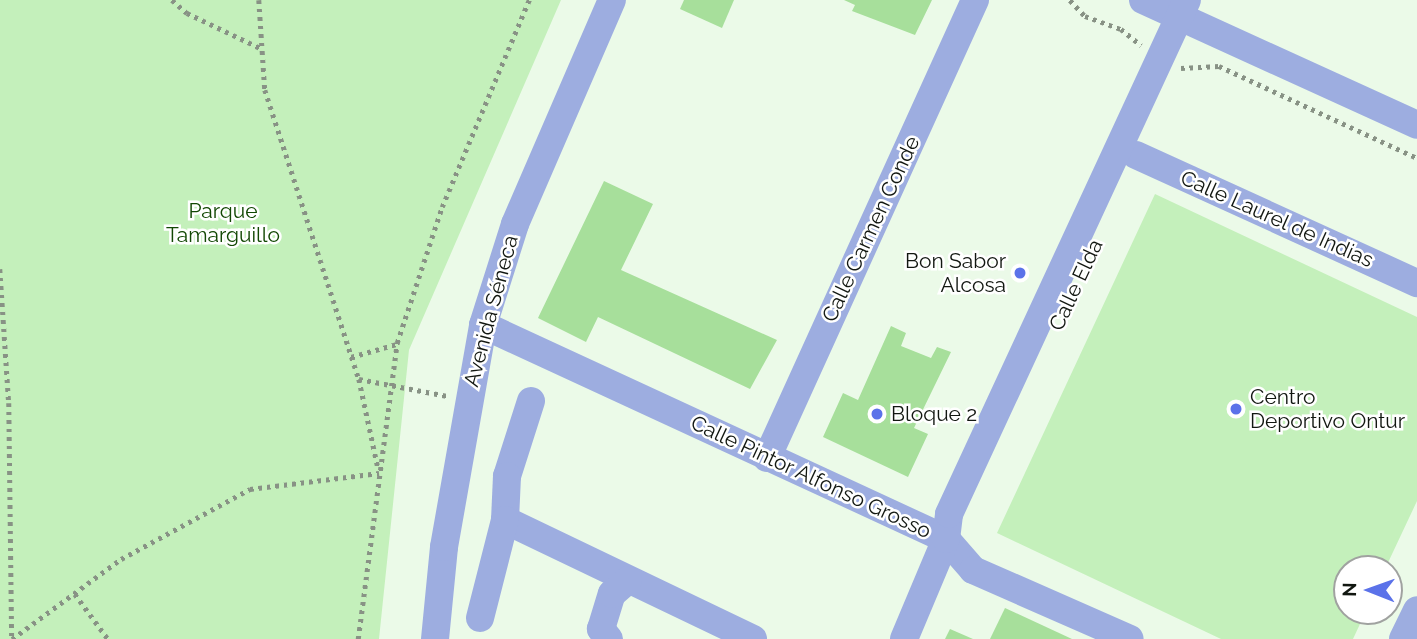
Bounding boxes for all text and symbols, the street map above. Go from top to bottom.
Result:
street label: Calle Carmen Conde [817,132,925,326]
street label: Calle Laurel de Indias [1176,165,1378,273]
park label: Parque Tamarguillo [166,198,280,248]
street label: Avenida Séneca [459,232,523,390]
street label: Calle Elda [1044,235,1108,335]
place label: Bon Sabor Alcosa [905,248,1006,298]
marker: Bon Sabor Alcosa [1012,265,1028,281]
place label: Centro Deportivo Ontur [1250,384,1405,434]
place label: Bloque 2 [891,401,977,427]
marker: Centro Deportivo Ontur [1228,401,1244,417]
marker: Bloque 2 [869,406,885,422]
street label: Calle Pintor Alfonso Grosso [686,410,936,544]
north arrow [1333,555,1403,625]
text: N [1338,582,1360,597]

